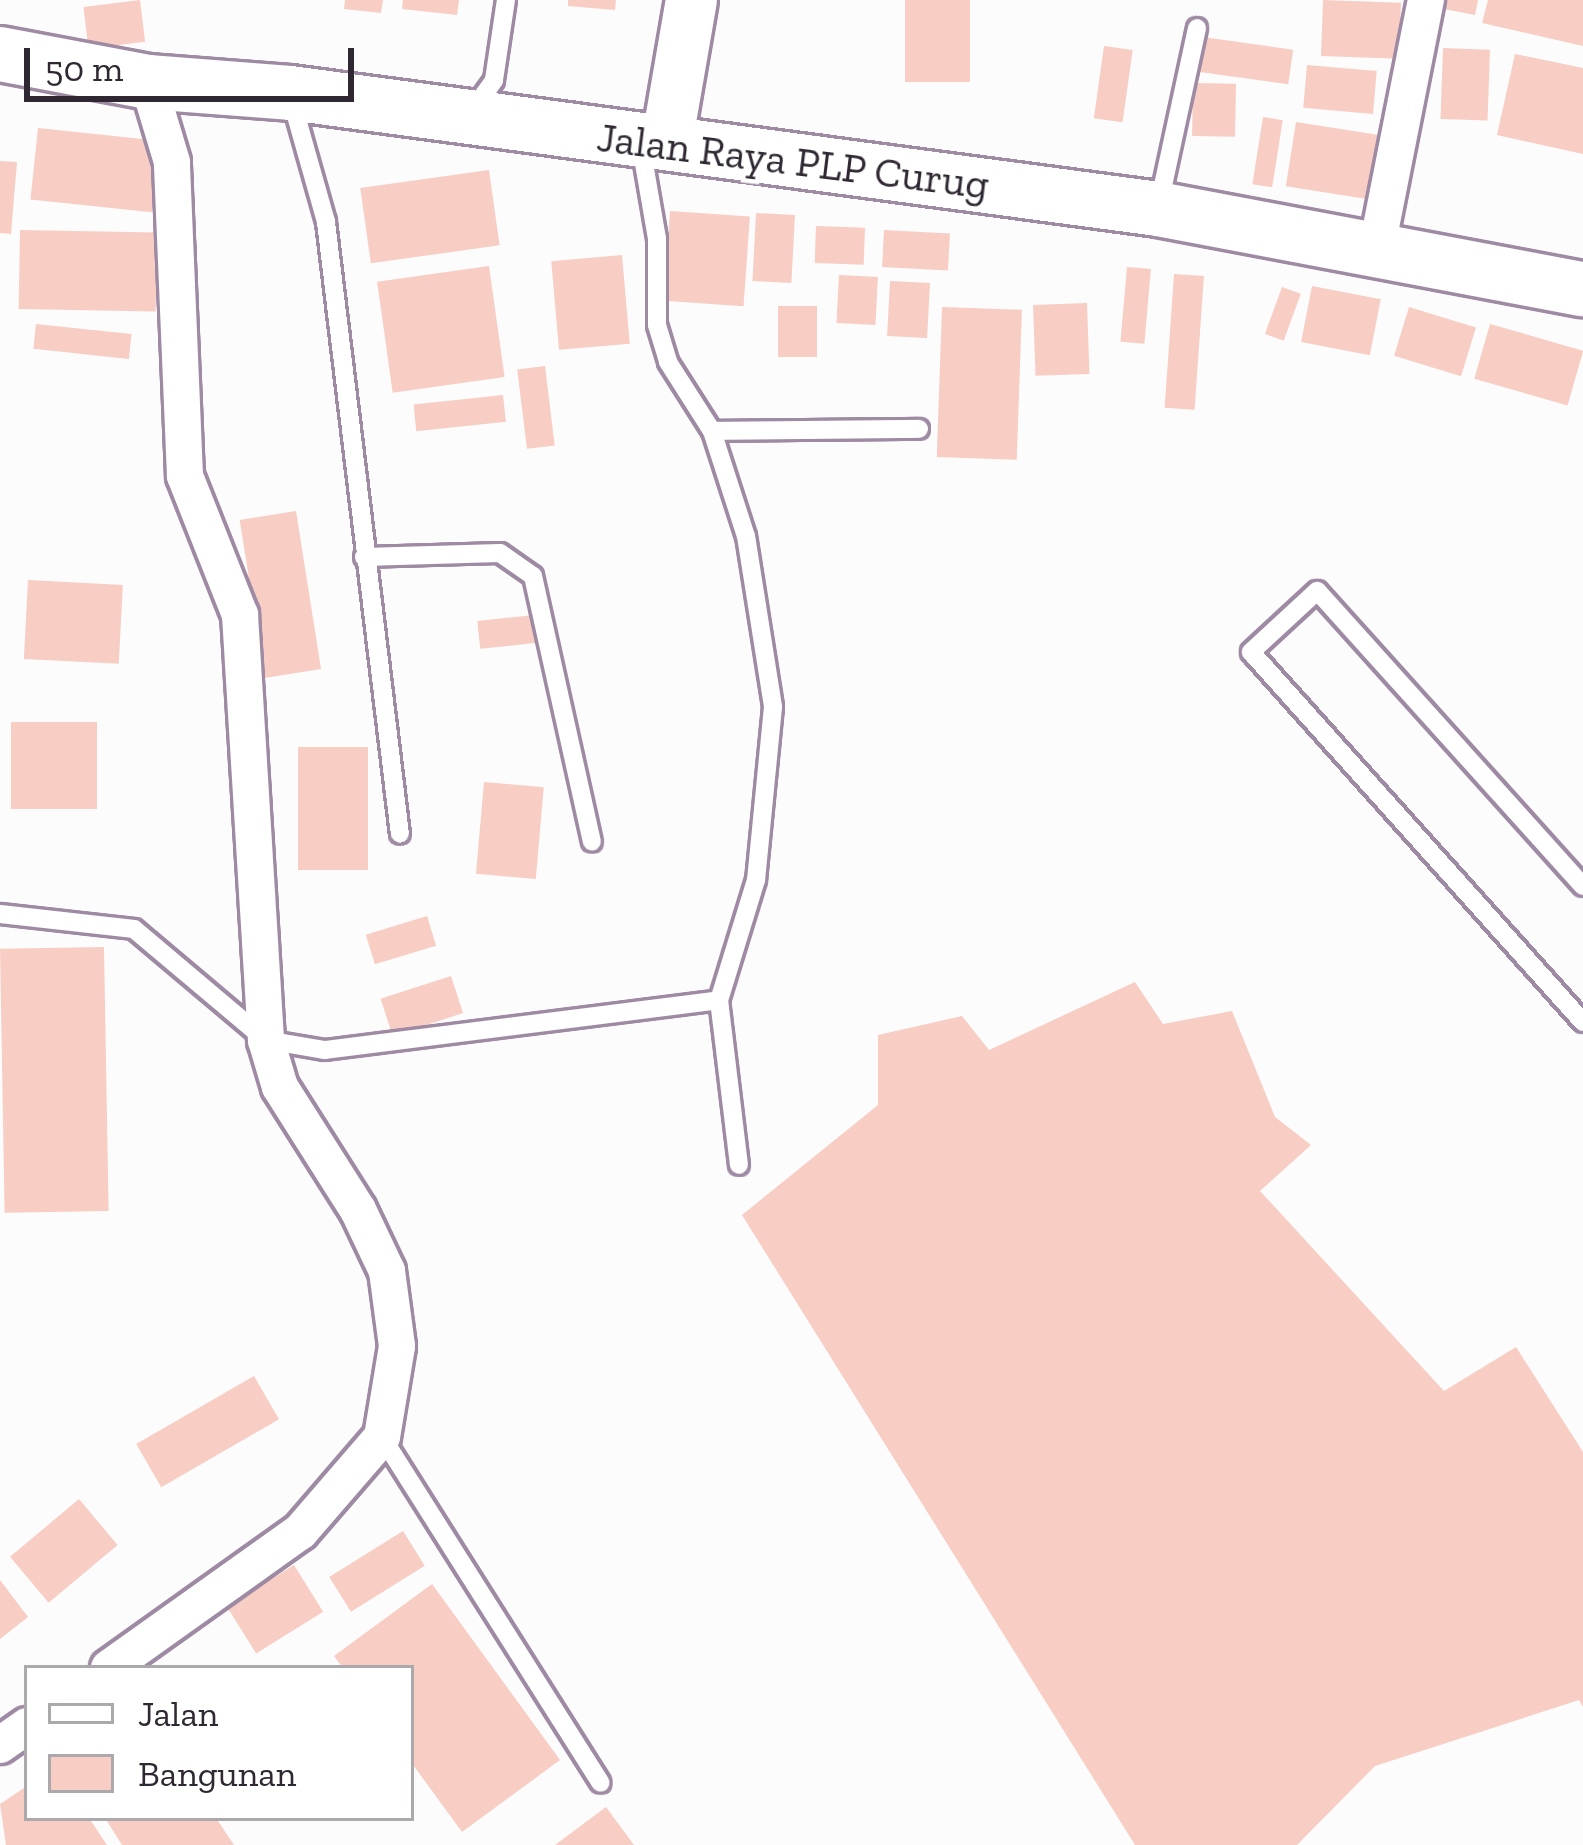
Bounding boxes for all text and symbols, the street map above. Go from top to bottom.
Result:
scale bar [30,24,360,98]
text: 50 m [45,47,123,90]
street label: Jalan Raya PLP Curug [594,112,992,210]
legend [24,1665,414,1821]
text: Jalan [138,1692,218,1735]
text: Bangunan [138,1752,296,1795]

